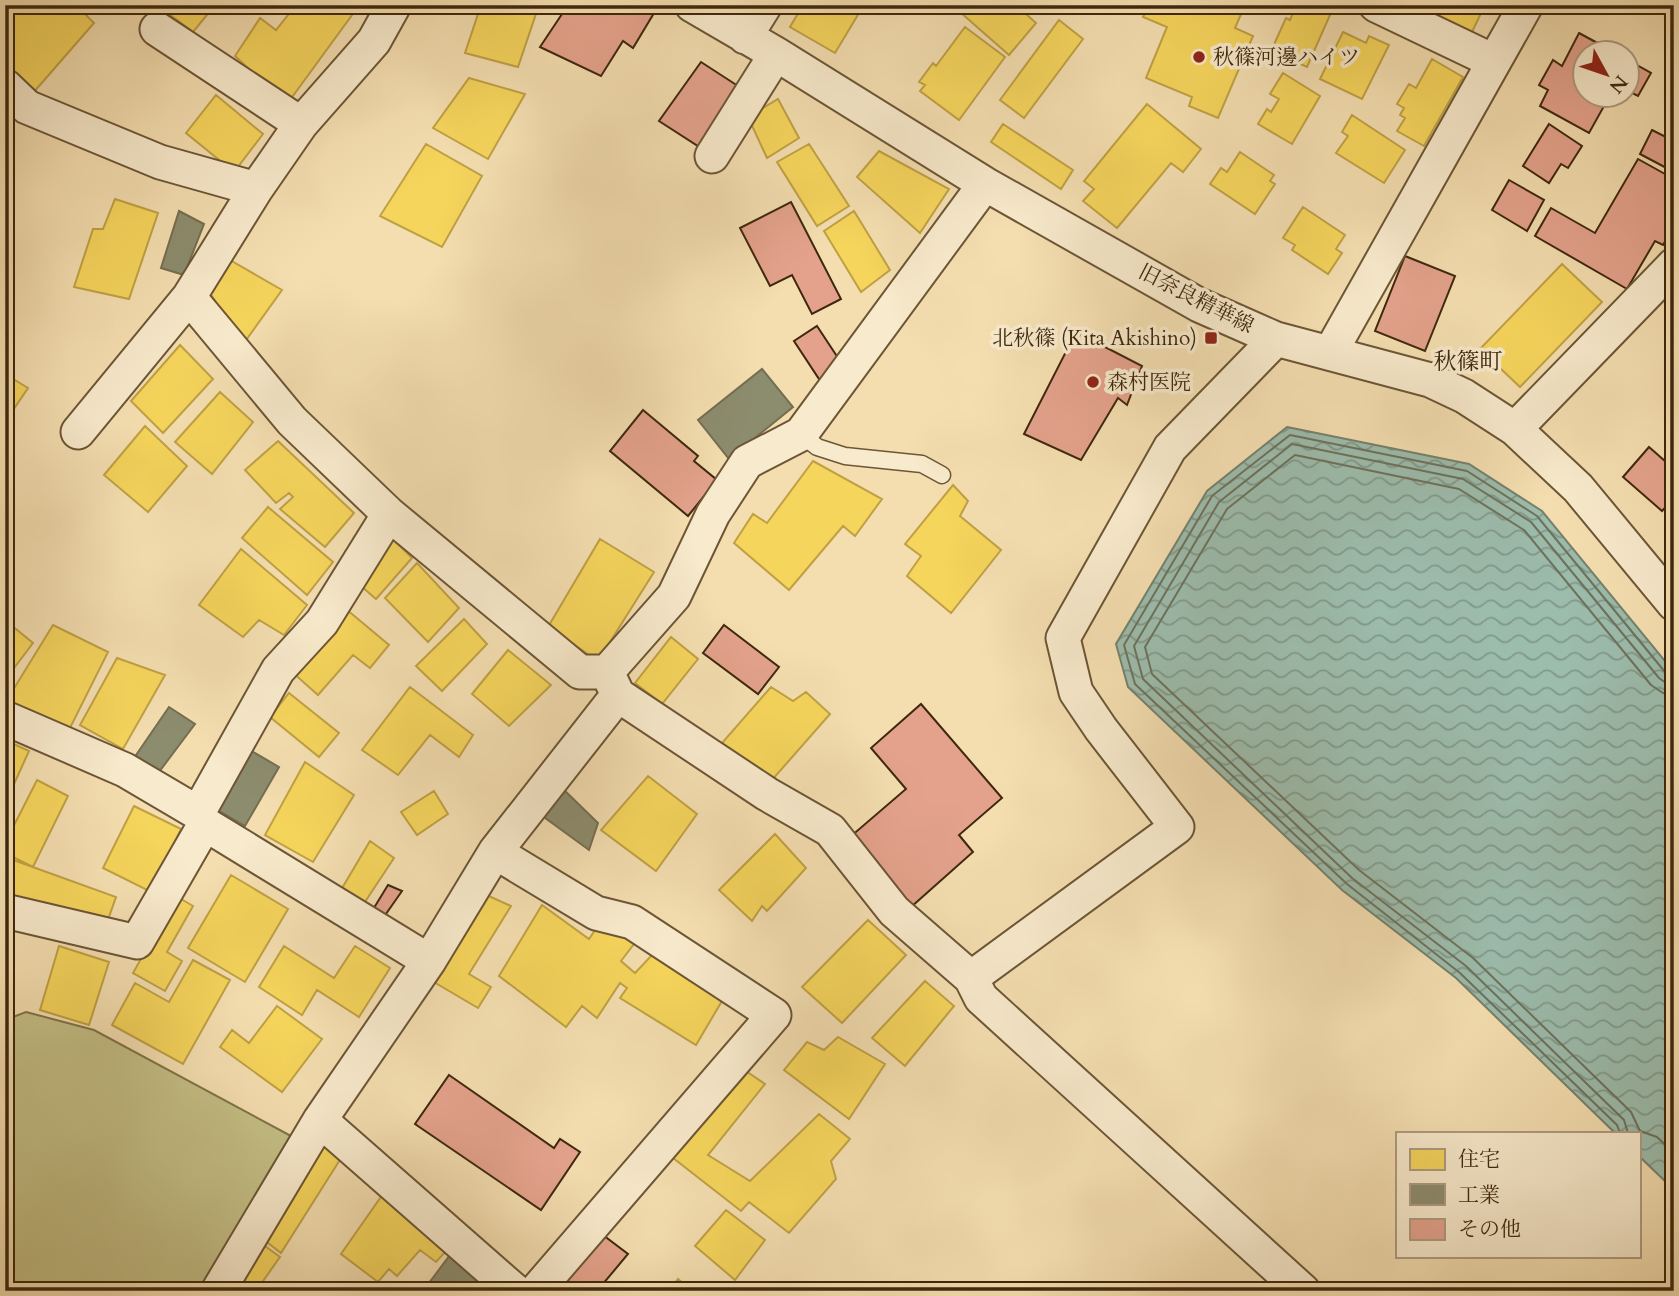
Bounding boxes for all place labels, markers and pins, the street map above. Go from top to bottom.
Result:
place label: 秋篠河邊ハイツ [1213,43,1360,72]
marker: 秋篠河邊ハイツ [1191,49,1207,65]
place label: 北秋篠 (Kita Akishino) [992,324,1197,353]
marker: 北秋篠 (Kita Akishino) [1203,330,1219,346]
place label: 森村医院 [1107,368,1191,397]
marker: 森村医院 [1085,374,1101,390]

